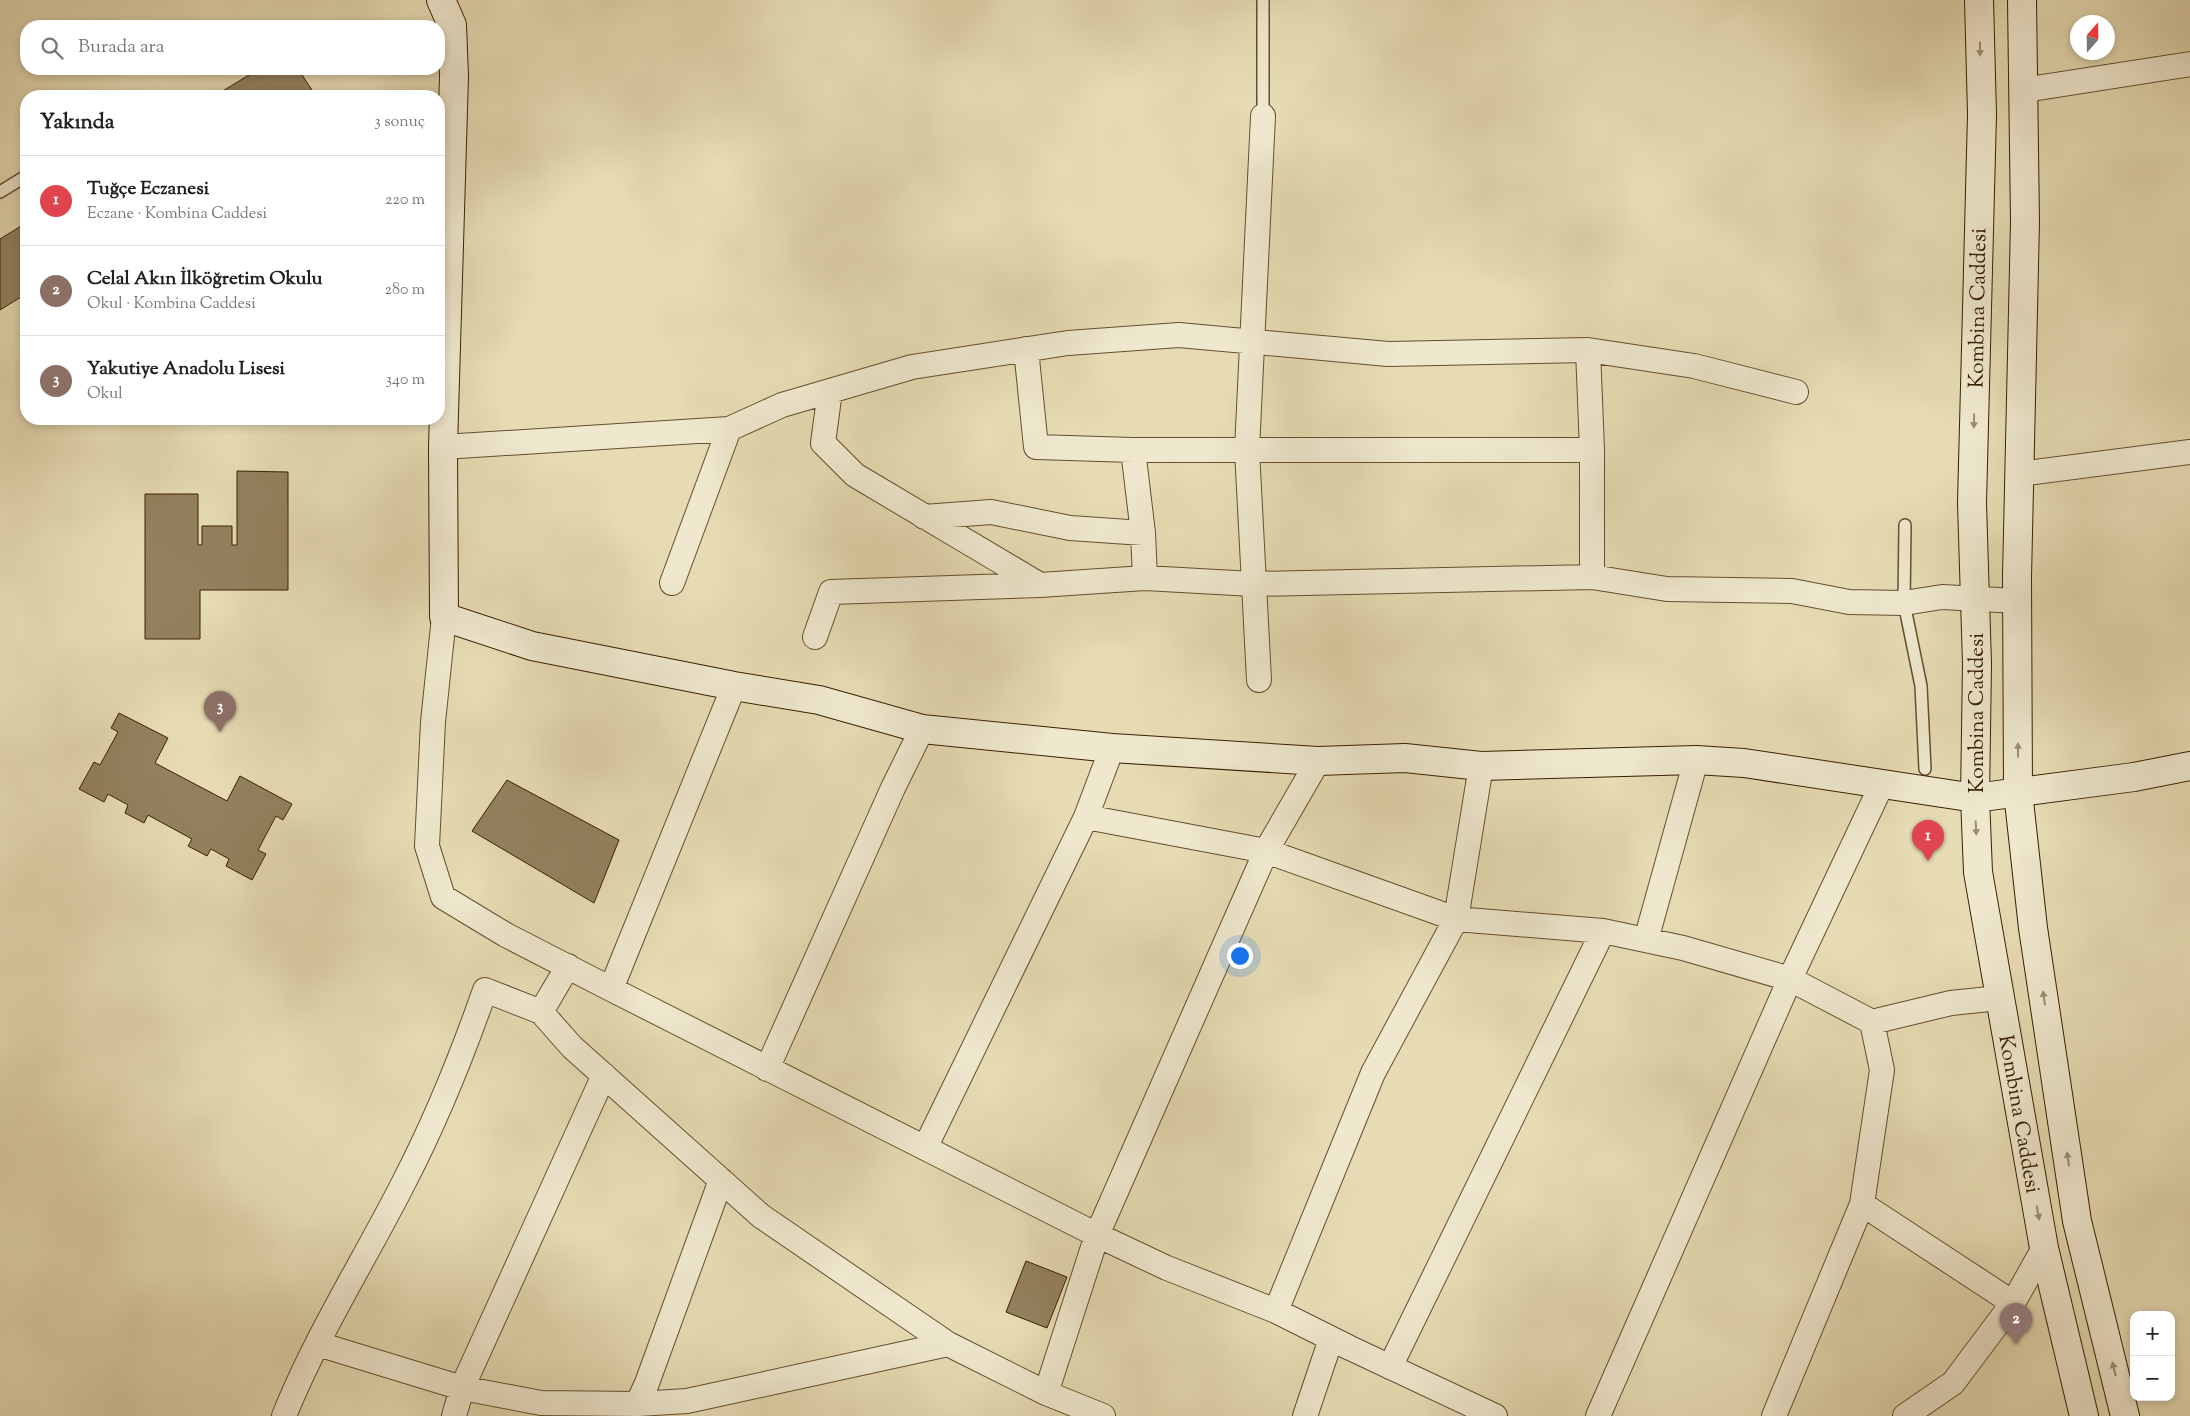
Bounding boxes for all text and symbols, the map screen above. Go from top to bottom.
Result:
north arrow [2070,15,2115,60]
search box [20,20,445,75]
icon: search [38,34,66,62]
text: Burada ara [78,34,164,61]
one-way arrow [1976,41,1984,57]
text: Yakında [40,108,114,138]
text: 3 sonuç [374,111,425,134]
text: Tuğçe Eczanesi [87,176,209,203]
text: 1 [53,189,59,212]
text: 220 m [385,189,425,212]
text: Eczane · Kombina Caddesi [87,203,267,226]
street label: Kombina Caddesi [1963,228,1995,388]
text: Celal Akın İlköğretim Okulu [87,266,323,293]
text: 2 [52,279,60,302]
text: 280 m [384,279,425,302]
text: Okul · Kombina Caddesi [87,293,256,316]
text: Yakutiye Anadolu Lisesi [87,356,285,383]
text: 3 [53,369,59,392]
text: 340 m [386,369,425,392]
text: Okul [87,383,123,406]
one-way arrow [1970,413,1978,429]
street label: Kombina Caddesi [1963,633,1993,793]
pin: 3 [204,691,236,732]
one-way arrow [2014,742,2022,758]
pin: 1 [1912,820,1944,861]
one-way arrow [1972,821,1980,837]
your location [1227,943,1253,969]
one-way arrow [2039,990,2047,1006]
street label: Kombina Caddesi [1989,1033,2047,1196]
one-way arrow [2063,1151,2071,1167]
one-way arrow [2034,1206,2042,1222]
pin: 2 [2000,1303,2032,1344]
map controls [2130,1311,2175,1401]
button: + [2130,1311,2175,1356]
button: − [2130,1356,2175,1401]
one-way arrow [2110,1361,2118,1376]

